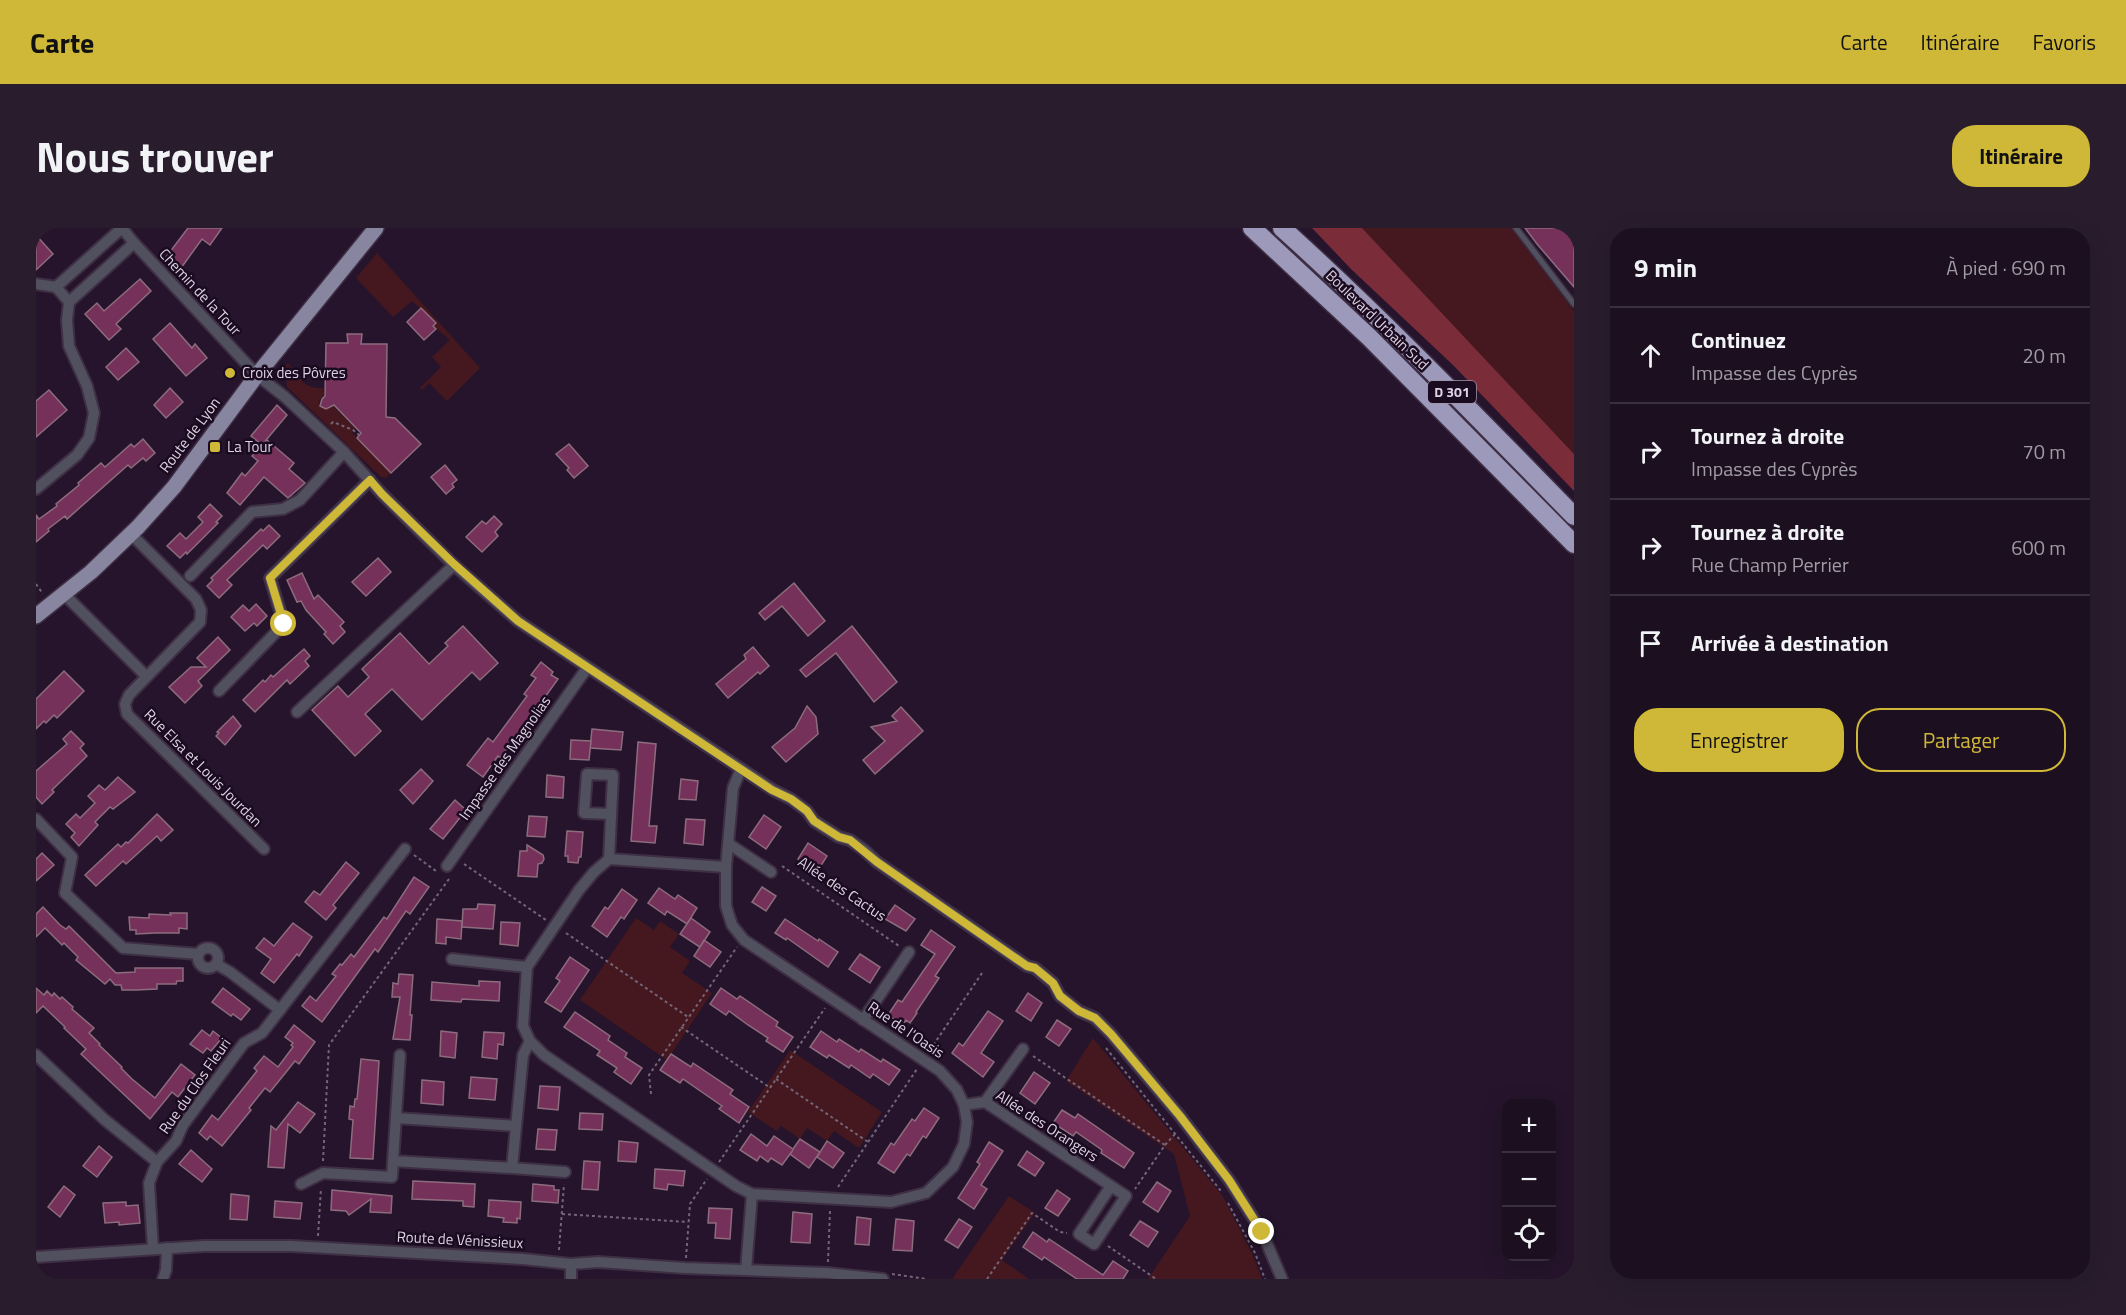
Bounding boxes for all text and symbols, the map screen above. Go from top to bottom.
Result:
text: Carte [30,21,94,64]
text: Carte [1840,26,1888,58]
text: Itinéraire [1921,26,2000,58]
text: Favoris [2033,26,2096,58]
text: Nous trouver [36,124,274,188]
button: Itinéraire [1952,125,2090,187]
street label: Chemin de la Tour [154,243,247,340]
text: 9 min [1634,248,1697,287]
text: À pied · 690 m [1946,252,2066,283]
street label: Boulevard Urbain Sud [1321,264,1434,375]
text: Continuez [1691,323,1786,357]
icon: ahead [1634,339,1667,372]
text: 20 m [2022,340,2066,371]
text: Impasse des Cyprès [1691,357,1858,388]
place label: Croix des Pôvres [242,361,346,384]
marker: Croix des Pôvres [223,366,237,380]
road number: D 301 [1428,381,1476,403]
street label: Route de Lyon [153,392,226,477]
text: Tournez à droite [1691,419,1844,453]
place label: La Tour [227,435,273,458]
icon: right [1634,435,1667,468]
text: 70 m [2022,436,2066,467]
marker: La Tour [208,440,222,454]
text: Impasse des Cyprès [1691,453,1858,484]
text: Tournez à droite [1691,515,1844,549]
icon: right [1634,531,1667,564]
text: 600 m [2011,532,2066,563]
text: Rue Champ Perrier [1691,549,1849,580]
route start [270,610,296,636]
text: Arrivée à destination [1691,626,1889,660]
icon: arrive [1634,627,1667,660]
street label: Impasse des Magnolias [453,691,556,825]
street label: Rue Elsa et Louis Jourdan [139,703,268,832]
button: Enregistrer [1634,708,1844,772]
button: Partager [1856,708,2066,772]
street label: Allée des Cactus [793,850,891,927]
street label: Rue de l'Oasis [863,995,949,1064]
street label: Rue du Clos Fleuri [153,1033,236,1138]
street label: Allée des Orangers [991,1084,1103,1167]
map controls [1502,1099,1556,1261]
button: + [1502,1099,1556,1153]
button: − [1502,1153,1556,1207]
button: locate [1502,1207,1556,1261]
route end [1248,1218,1274,1244]
street label: Route de Vénissieux [396,1225,524,1254]

